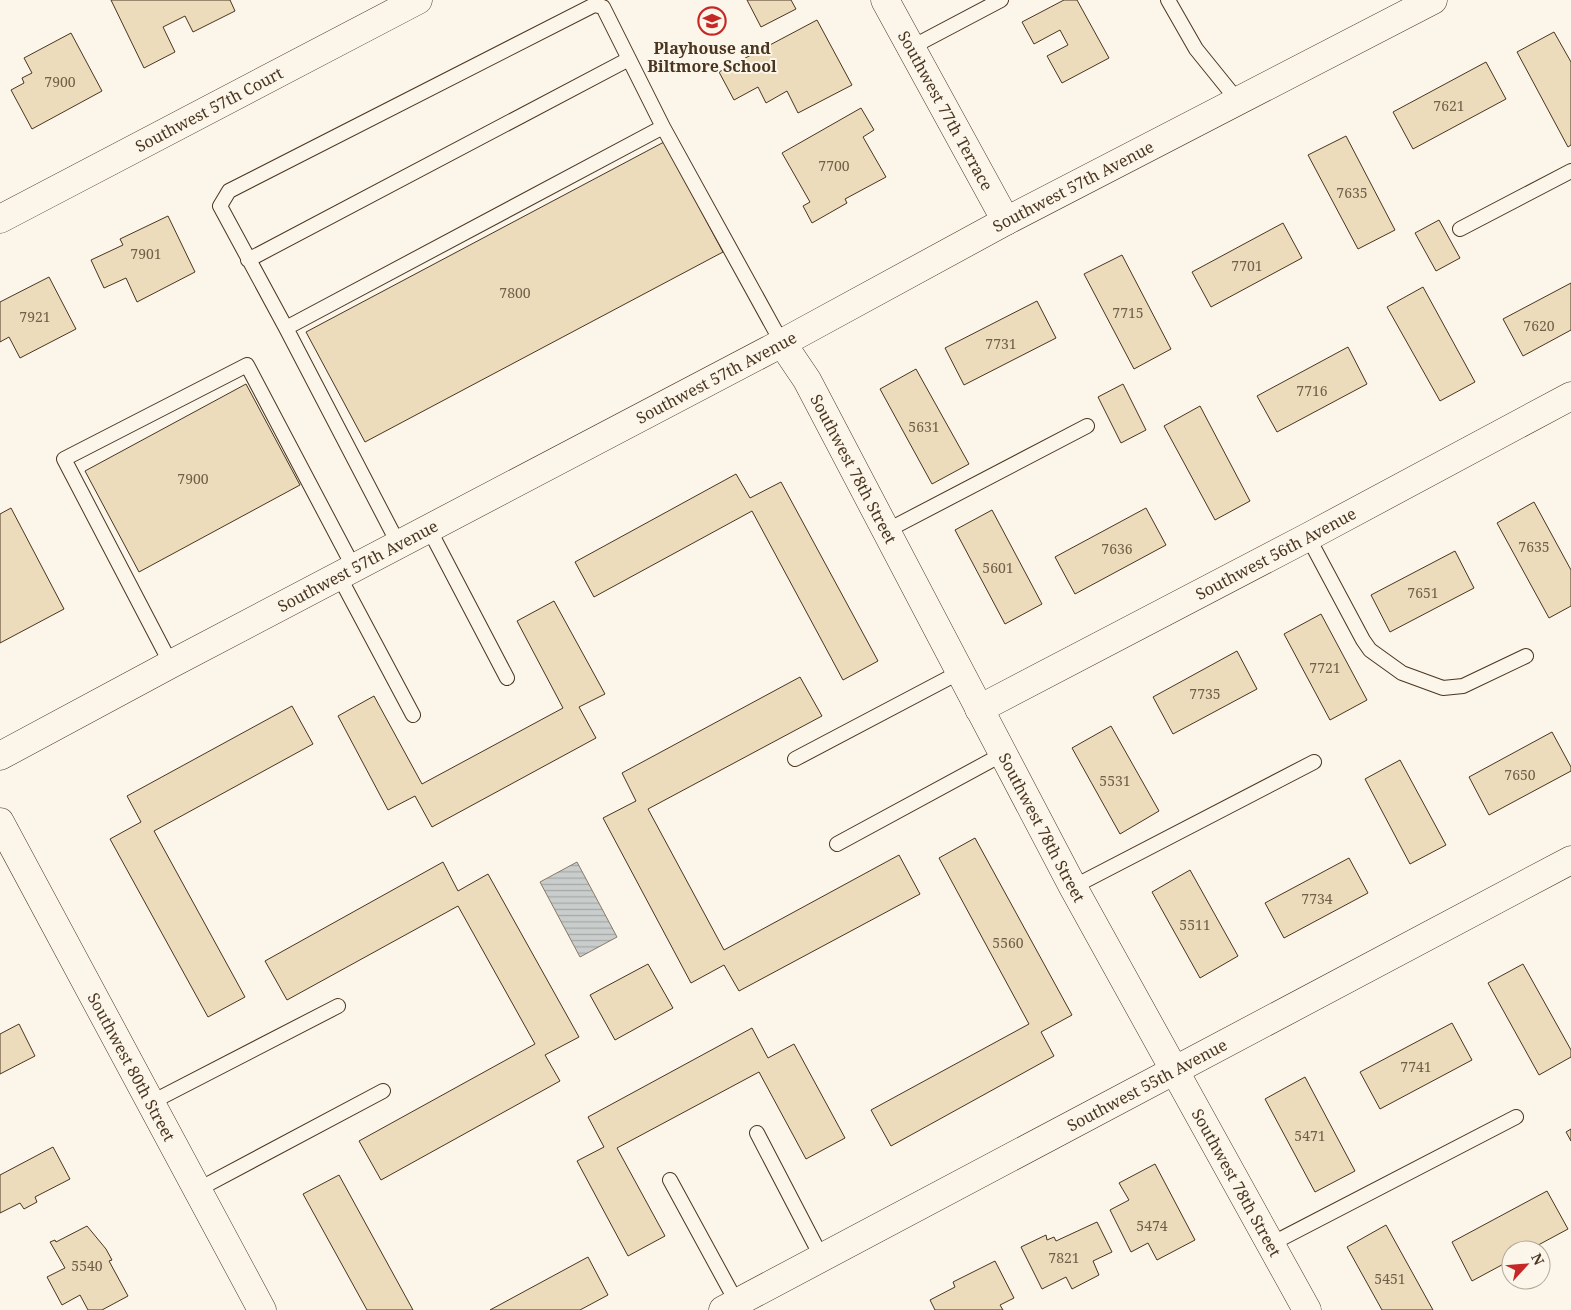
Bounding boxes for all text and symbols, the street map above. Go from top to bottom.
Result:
school or university icon: Playhouse and Biltmore School [697,6,727,36]
street label: Southwest 77th Terrace [893,27,998,194]
place label: Playhouse and Biltmore School [647,37,777,77]
street label: Southwest 57th Court [131,62,287,157]
house number: 7900 [44,72,76,91]
house number: 7621 [1433,96,1465,115]
street label: Southwest 57th Avenue [989,135,1157,237]
house number: 7700 [818,156,850,175]
house number: 7635 [1336,183,1368,202]
house number: 7901 [130,244,162,263]
house number: 7701 [1231,256,1263,275]
house number: 7800 [499,283,531,302]
house number: 7715 [1112,303,1144,322]
house number: 7921 [19,307,51,326]
house number: 7620 [1523,316,1555,335]
street label: Southwest 57th Avenue [632,326,800,429]
house number: 7731 [985,334,1017,353]
house number: 7716 [1296,381,1328,400]
street label: Southwest 78th Street [805,390,902,548]
house number: 5631 [908,417,940,436]
house number: 7900 [177,469,209,488]
street label: Southwest 56th Avenue [1192,502,1360,605]
street label: Southwest 57th Avenue [274,515,442,617]
house number: 7635 [1518,537,1550,556]
house number: 7636 [1101,539,1133,558]
house number: 5601 [982,558,1014,577]
house number: 7651 [1407,583,1439,602]
house number: 7721 [1309,658,1341,677]
house number: 7735 [1189,684,1221,703]
street label: Southwest 78th Street [994,749,1090,906]
house number: 7650 [1504,765,1536,784]
house number: 5531 [1099,771,1131,790]
house number: 7734 [1301,889,1333,908]
house number: 5511 [1179,915,1211,934]
house number: 5560 [992,933,1024,952]
street label: Southwest 80th Street [83,989,181,1146]
street label: Southwest 55th Avenue [1063,1033,1231,1137]
house number: 7741 [1400,1057,1432,1076]
street label: Southwest 78th Street [1187,1105,1286,1261]
house number: 5471 [1294,1126,1326,1145]
house number: 5474 [1136,1216,1168,1235]
north arrow [1501,1240,1551,1290]
house number: 7821 [1048,1248,1080,1267]
text: N [1527,1250,1549,1268]
house number: 5540 [71,1256,103,1275]
house number: 5451 [1374,1269,1406,1288]

